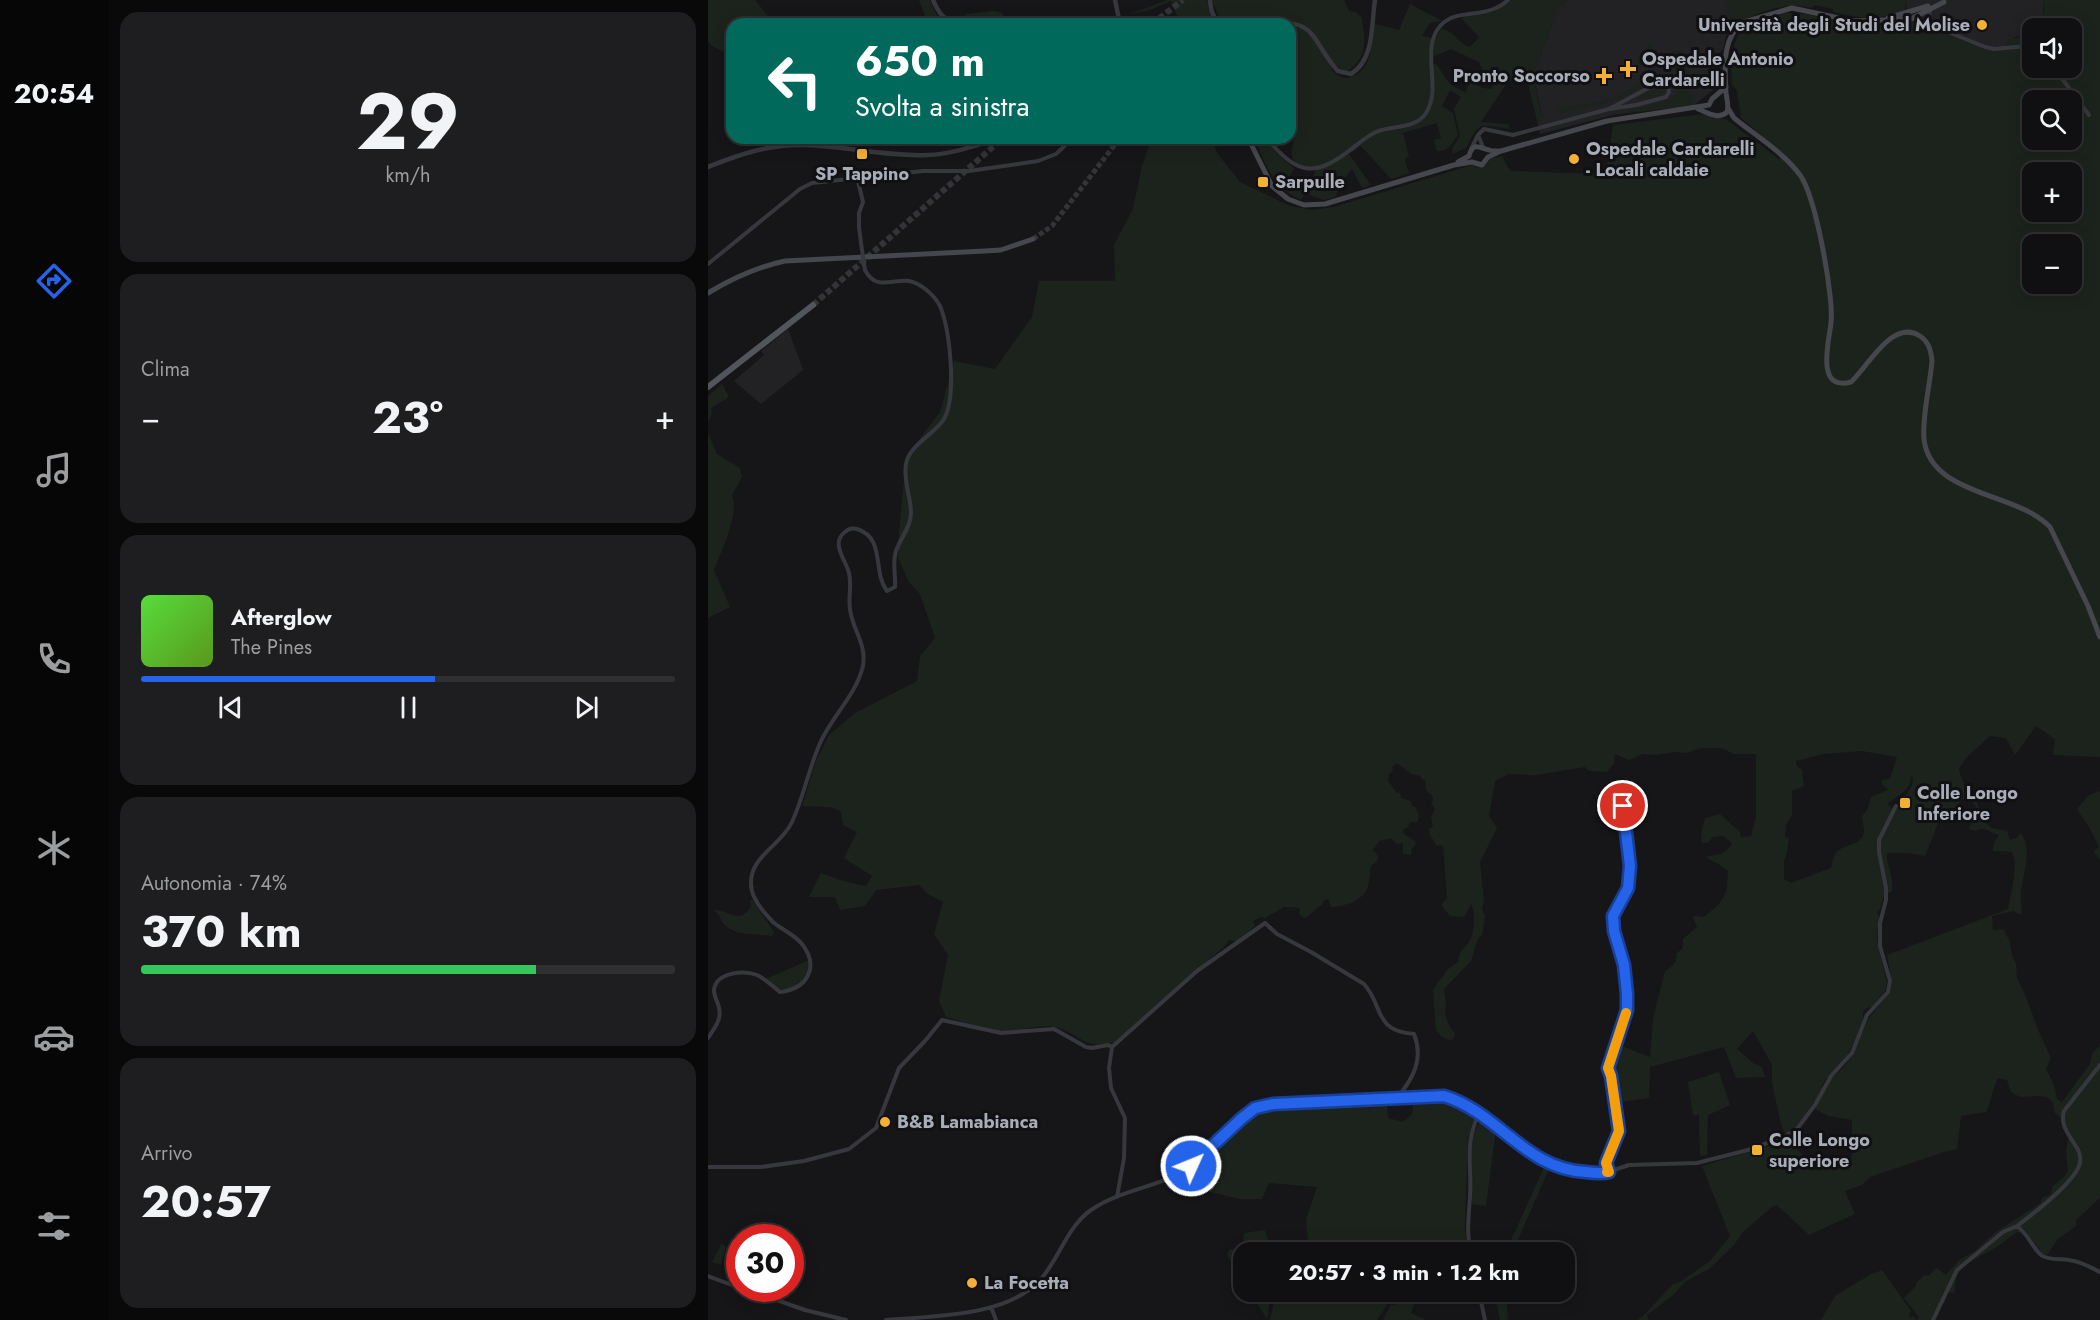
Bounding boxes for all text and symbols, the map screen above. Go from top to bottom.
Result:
place label: Università degli Studi del Molise [1698,12,1970,38]
marker: Università degli Studi del Molise [1975,18,1989,32]
map controls [2022,18,2082,294]
button: sound [2022,18,2082,78]
text: 650 m [855,31,985,92]
icon: left [756,42,834,120]
place label: Ospedale Antonio Cardarelli [1642,46,1794,93]
marker: Ospedale Antonio Cardarelli [1619,60,1637,78]
place label: Pronto Soccorso [1453,63,1590,89]
text: 29 [356,66,460,178]
marker: Pronto Soccorso [1595,67,1613,85]
text: 20:54 [14,74,94,113]
text: Svolta a sinistra [855,87,1030,126]
button: search [2022,90,2082,150]
place label: Ospedale Cardarelli - Locali caldaie [1586,136,1754,183]
marker: SP Tappino [855,147,869,161]
marker: Ospedale Cardarelli - Locali caldaie [1567,152,1581,166]
text: km/h [385,161,431,190]
place label: SP Tappino [815,161,909,187]
button: + [2022,162,2082,222]
place label: Sarpulle [1275,169,1345,195]
marker: Sarpulle [1256,175,1270,189]
button: − [2022,234,2082,294]
icon: directions [33,260,75,302]
text: Clima [141,355,190,384]
text: 23° [372,385,443,450]
text: − [141,394,160,441]
text: + [655,394,675,441]
icon: music [33,449,75,491]
text: Afterglow [231,601,332,633]
text: The Pines [231,633,312,662]
icon: phone [33,638,75,680]
icon: previous [214,691,247,724]
icon: pause [392,691,425,724]
icon: next [570,691,603,724]
pin [1597,780,1648,831]
place label: Colle Longo Inferiore [1917,780,2018,827]
icon: arrive [1606,789,1639,822]
marker: Colle Longo Inferiore [1898,796,1912,810]
icon: climate [33,827,75,869]
text: Autonomia · 74% [141,869,287,898]
text: 370 km [141,899,302,964]
icon: car [33,1016,75,1058]
place label: B&B Lamabianca [897,1109,1038,1135]
marker: B&B Lamabianca [878,1115,892,1129]
place label: Colle Longo superiore [1769,1127,1870,1174]
position arrow [1159,1134,1223,1198]
text: Arrivo [141,1139,193,1168]
marker: Colle Longo superiore [1750,1143,1764,1157]
text: 20:57 [141,1169,271,1234]
icon: filters [33,1205,75,1247]
speed limit sign: 30 [726,1224,804,1302]
text: 20:57 · 3 min · 1.2 km [1288,1256,1520,1288]
place label: La Focetta [984,1270,1069,1296]
marker: La Focetta [965,1276,979,1290]

